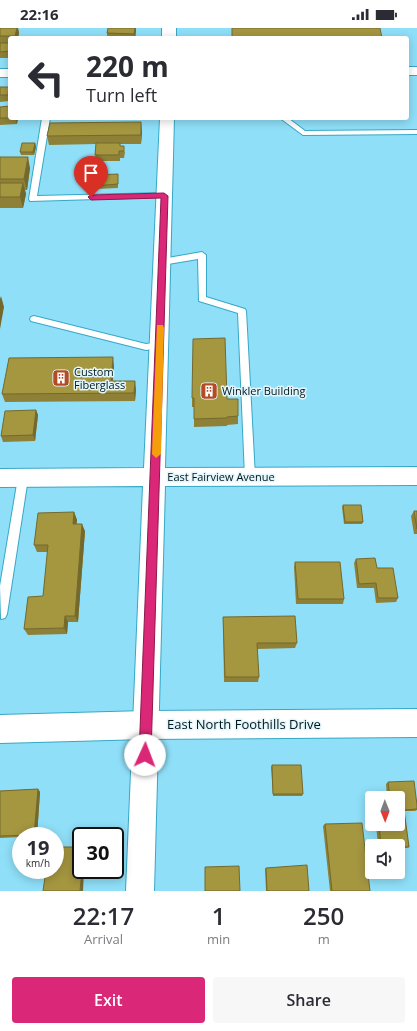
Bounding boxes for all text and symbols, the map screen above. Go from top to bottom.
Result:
text: 22:16 [20,4,59,24]
text: 220 m [86,47,169,85]
icon: left [20,52,72,104]
text: Turn left [86,83,157,107]
pin [74,156,108,197]
icon: arrive [80,162,102,184]
place label: Custom Fiberglass [74,364,125,392]
building icon: Custom Fiberglass [51,368,71,388]
building icon: Winkler Building [199,381,219,401]
place label: Winkler Building [222,383,305,398]
street label: East Fairview Avenue [167,469,275,484]
street label: East North Foothills Drive [167,715,321,733]
position arrow [124,734,166,776]
north arrow [365,791,405,831]
map controls [365,791,405,879]
speed limit sign: 30 [72,827,124,879]
text: 19 [27,834,49,861]
button: sound [365,839,405,879]
text: km/h [26,856,50,870]
text: 22:17 [73,899,134,932]
text: 1 [212,899,226,932]
text: 250 [303,899,344,932]
text: Arrival [84,930,123,948]
text: min [207,930,230,948]
text: m [318,930,330,948]
button: Exit [12,977,205,1023]
button: Share [213,977,405,1023]

